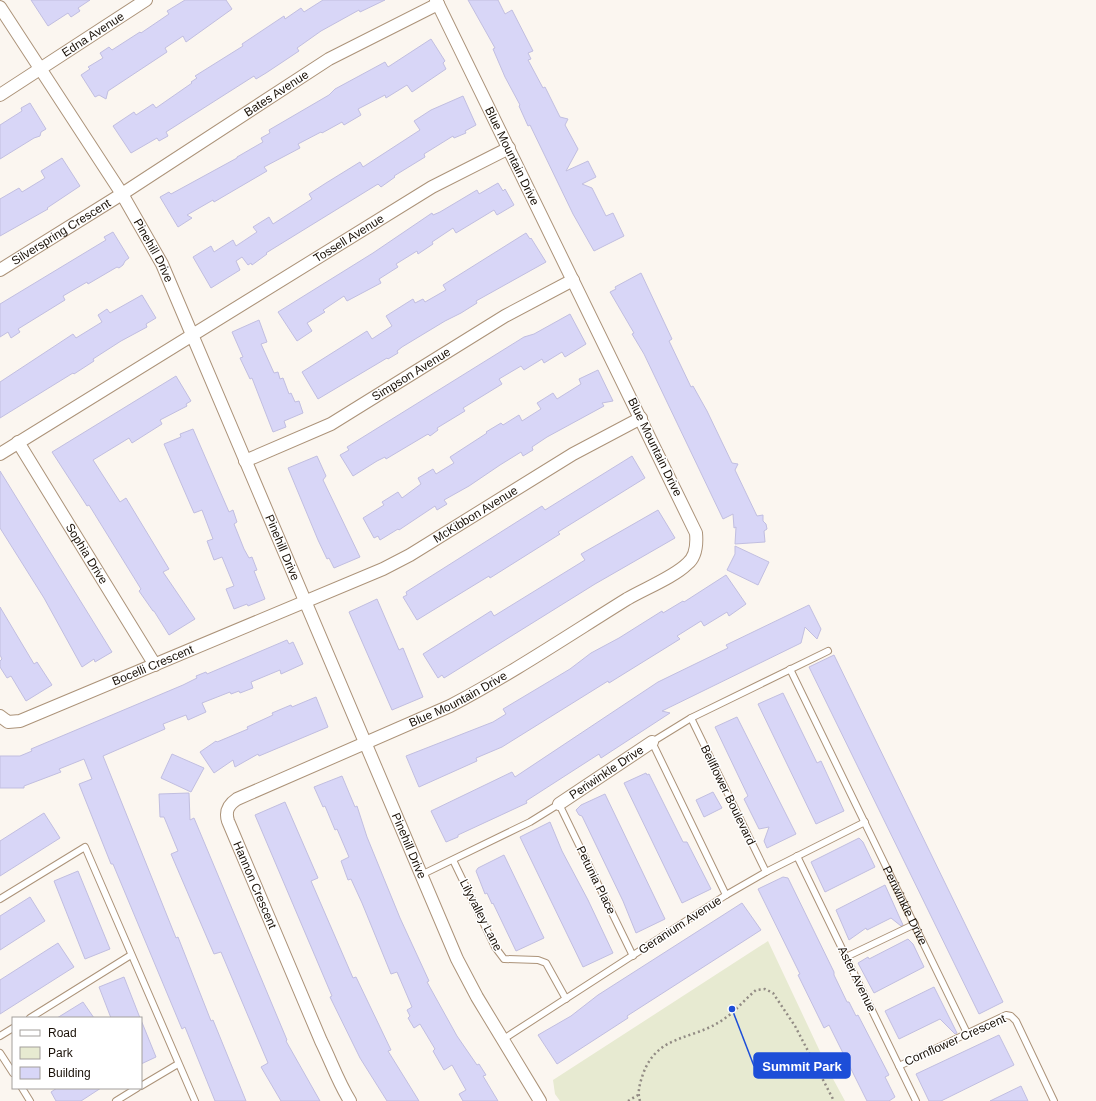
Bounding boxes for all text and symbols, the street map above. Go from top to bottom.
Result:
street label: Edna Avenue [59,9,127,60]
street label: Bates Avenue [242,67,311,119]
street label: Blue Mountain Drive [482,104,542,208]
street label: Silverspring Crescent [9,195,114,268]
street label: Tossell Avenue [311,211,387,265]
street label: Pinehill Drive [131,216,176,285]
street label: Simpson Avenue [369,344,453,404]
street label: Blue Mountain Drive [625,395,685,499]
street label: McKibbon Avenue [431,483,520,546]
street label: Pinehill Drive [262,513,303,583]
street label: Sophia Drive [63,521,111,587]
street label: Bocelli Crescent [110,642,196,689]
street label: Blue Mountain Drive [407,668,510,730]
street label: Periwinkle Drive [567,742,646,802]
street label: Bellflower Boulevard [698,743,758,847]
street label: Pinehill Drive [389,811,429,881]
street label: Hannon Crescent [230,839,280,931]
street label: Petunia Place [573,844,619,917]
street label: Periwinkle Drive [880,864,930,948]
street label: Lilyvalley Lane [457,877,505,954]
street label: Geranium Avenue [636,893,724,957]
street label: Aster Avenue [835,944,879,1014]
street label: Cornflower Crescent [902,1011,1008,1069]
legend [12,1017,142,1089]
text: Road [48,1026,77,1040]
text: Park [48,1046,74,1060]
callout: Summit Park [754,1053,850,1078]
text: Summit Park [762,1059,843,1074]
text: Building [48,1066,91,1080]

